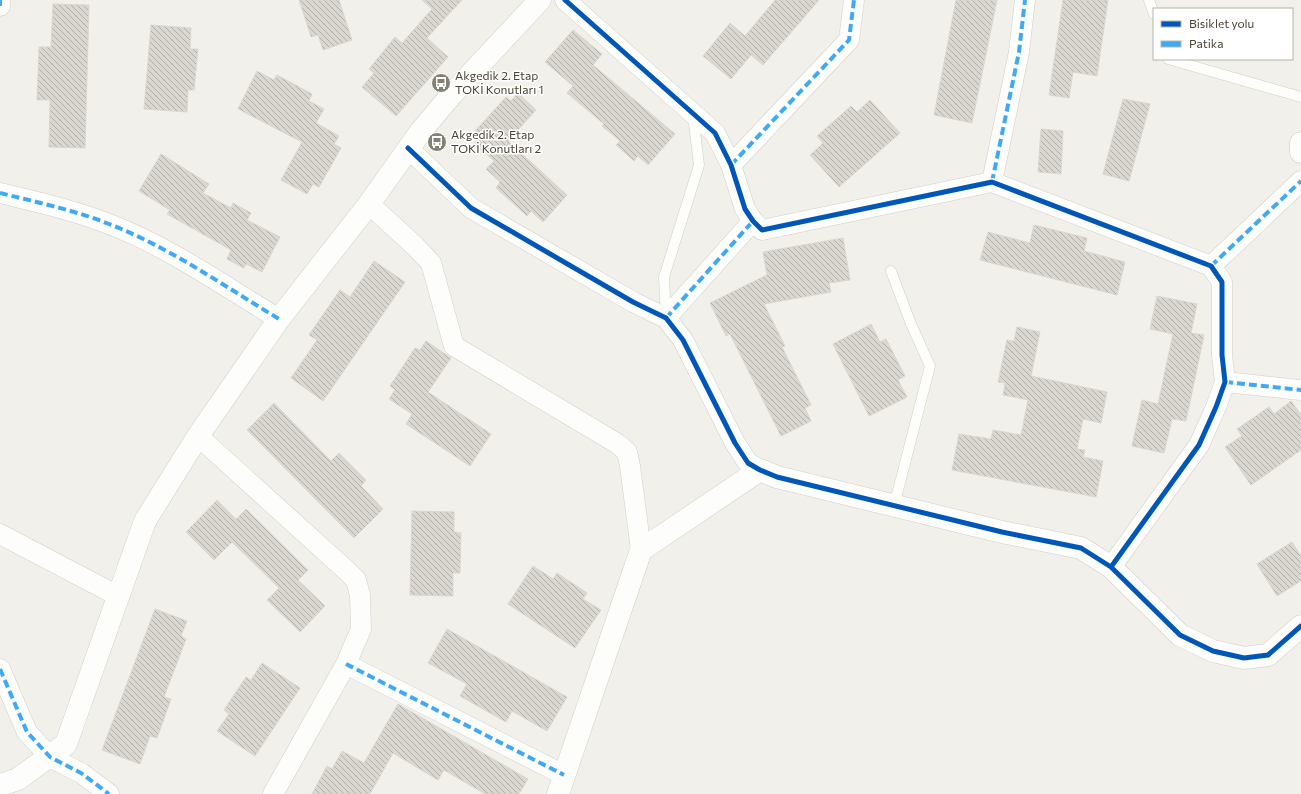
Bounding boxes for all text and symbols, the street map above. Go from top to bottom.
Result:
legend [1153,8,1293,60]
text: Bisiklet yolu [1189,16,1254,30]
text: Patika [1189,36,1224,50]
place label: Akgedik 2. Etap TOKİ Konutları 1 [455,68,544,96]
bus stop icon: Akgedik 2. Etap TOKİ Konutları 1 [430,72,452,94]
place label: Akgedik 2. Etap TOKİ Konutları 2 [451,127,542,155]
bus stop icon: Akgedik 2. Etap TOKİ Konutları 2 [426,131,448,153]

